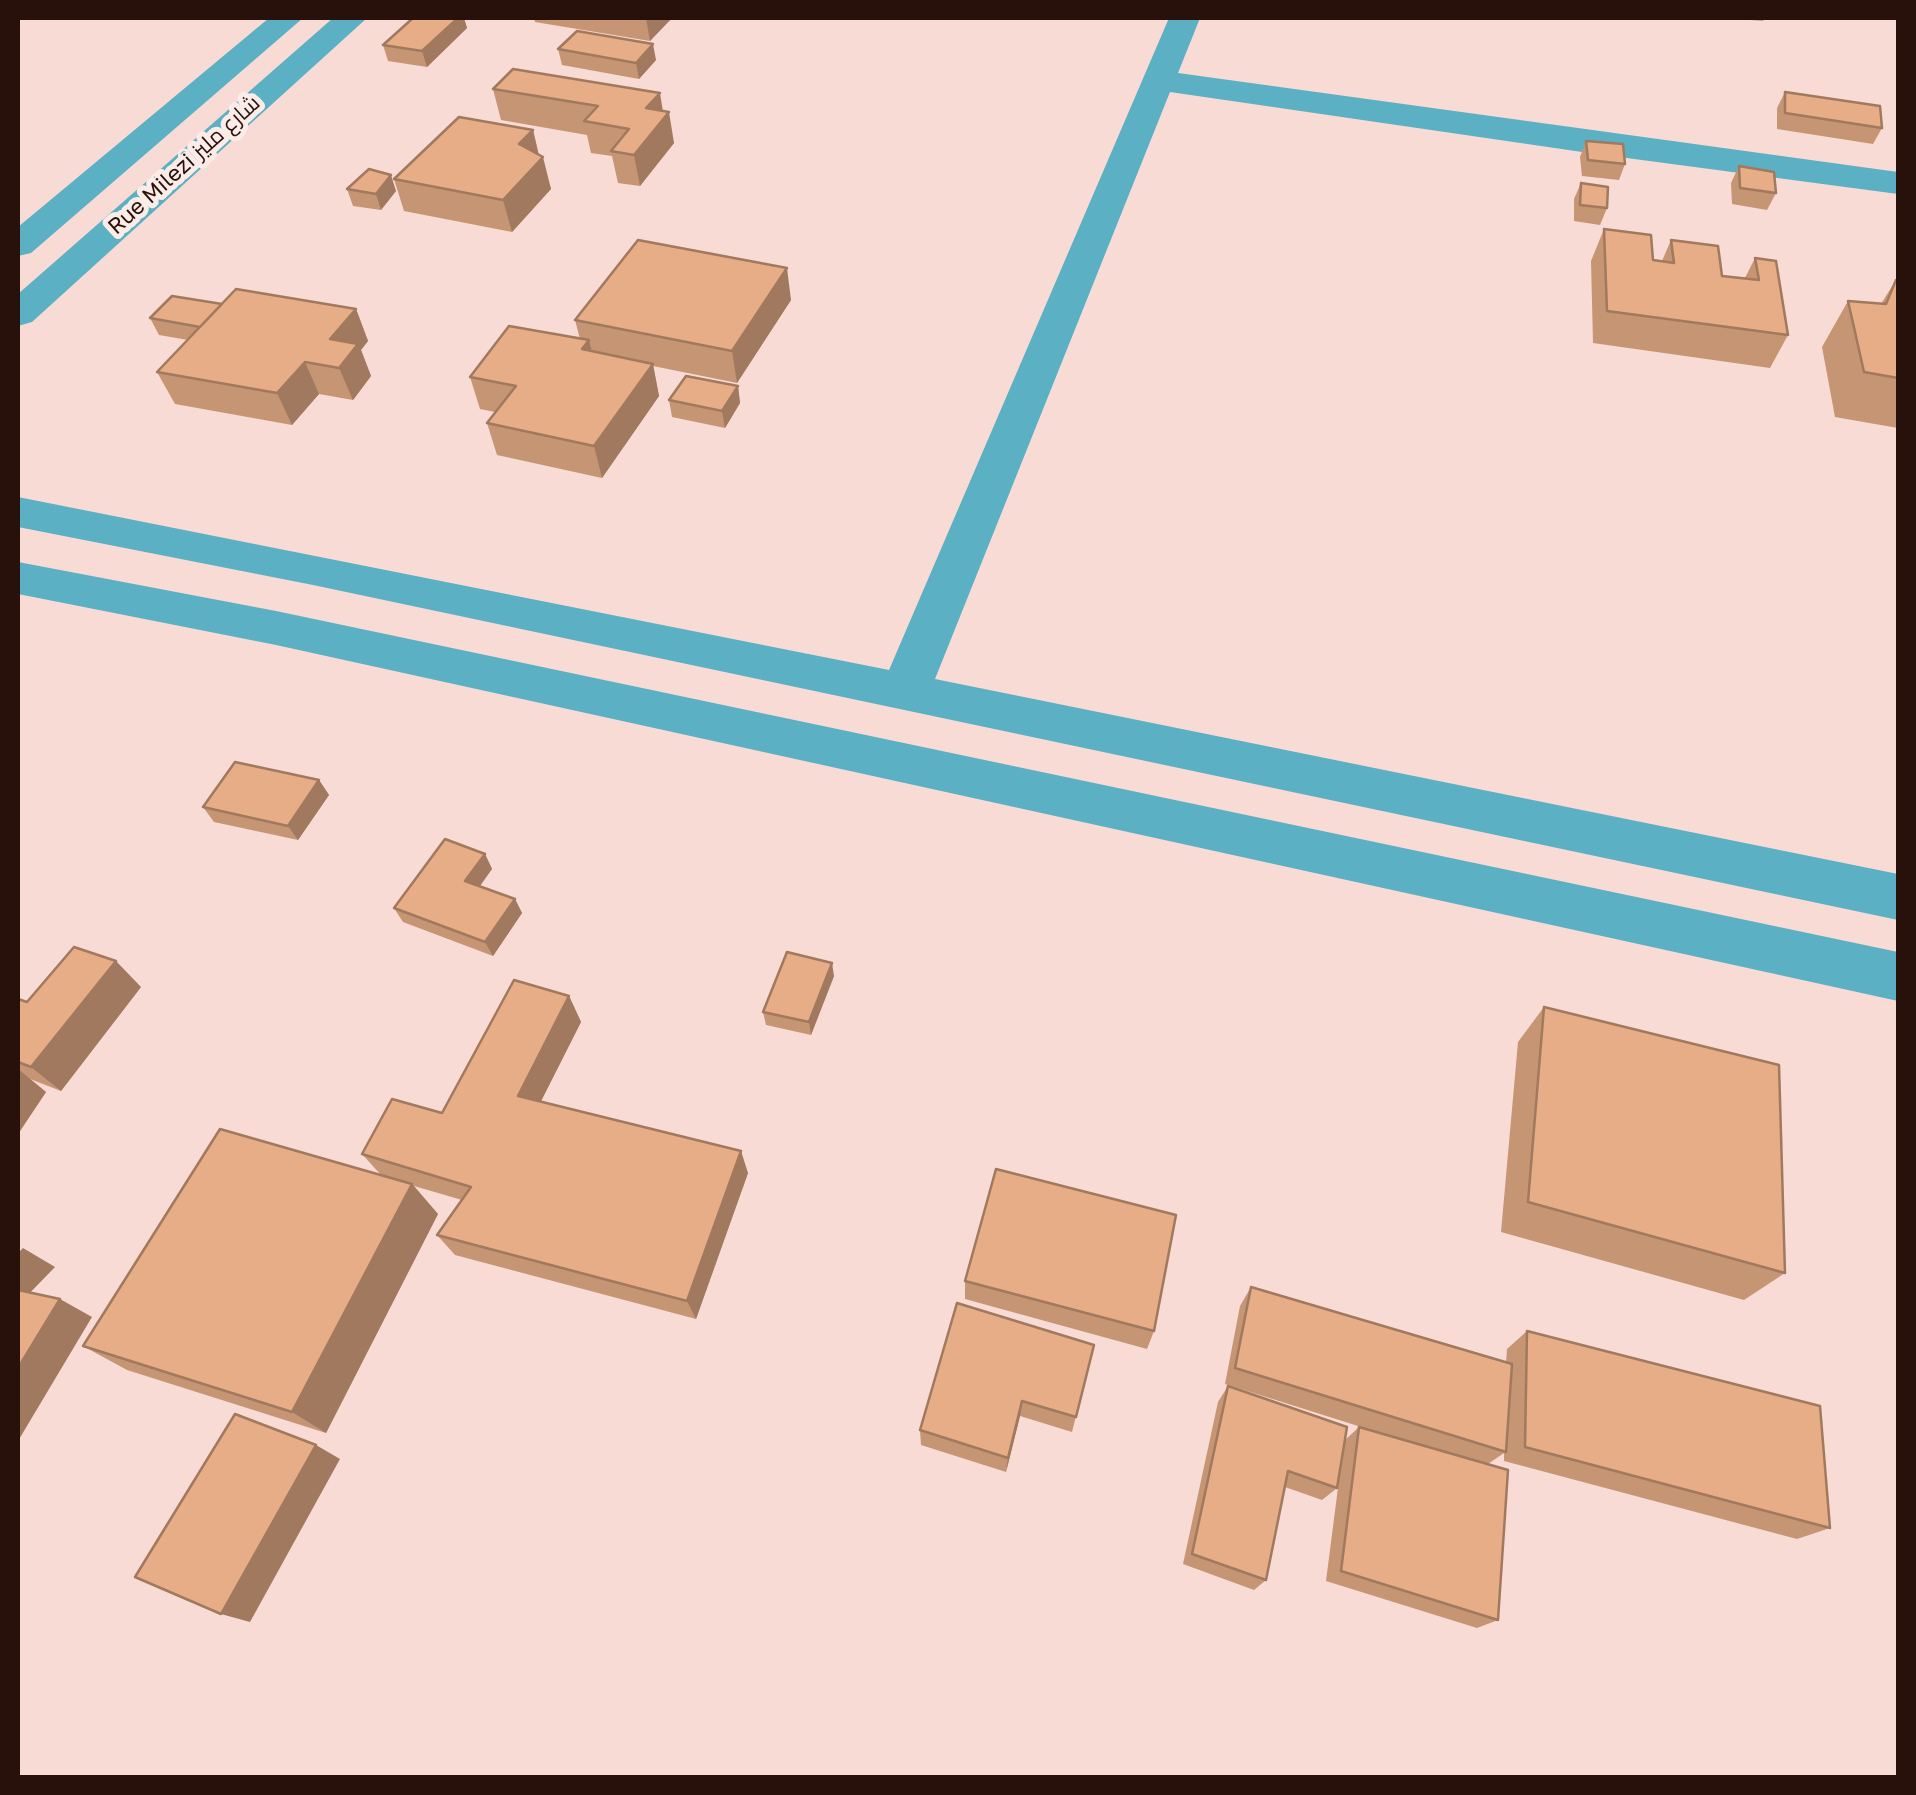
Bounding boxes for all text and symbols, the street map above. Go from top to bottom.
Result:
street label: Rue Milezi شارع مليز [103,90,265,240]

